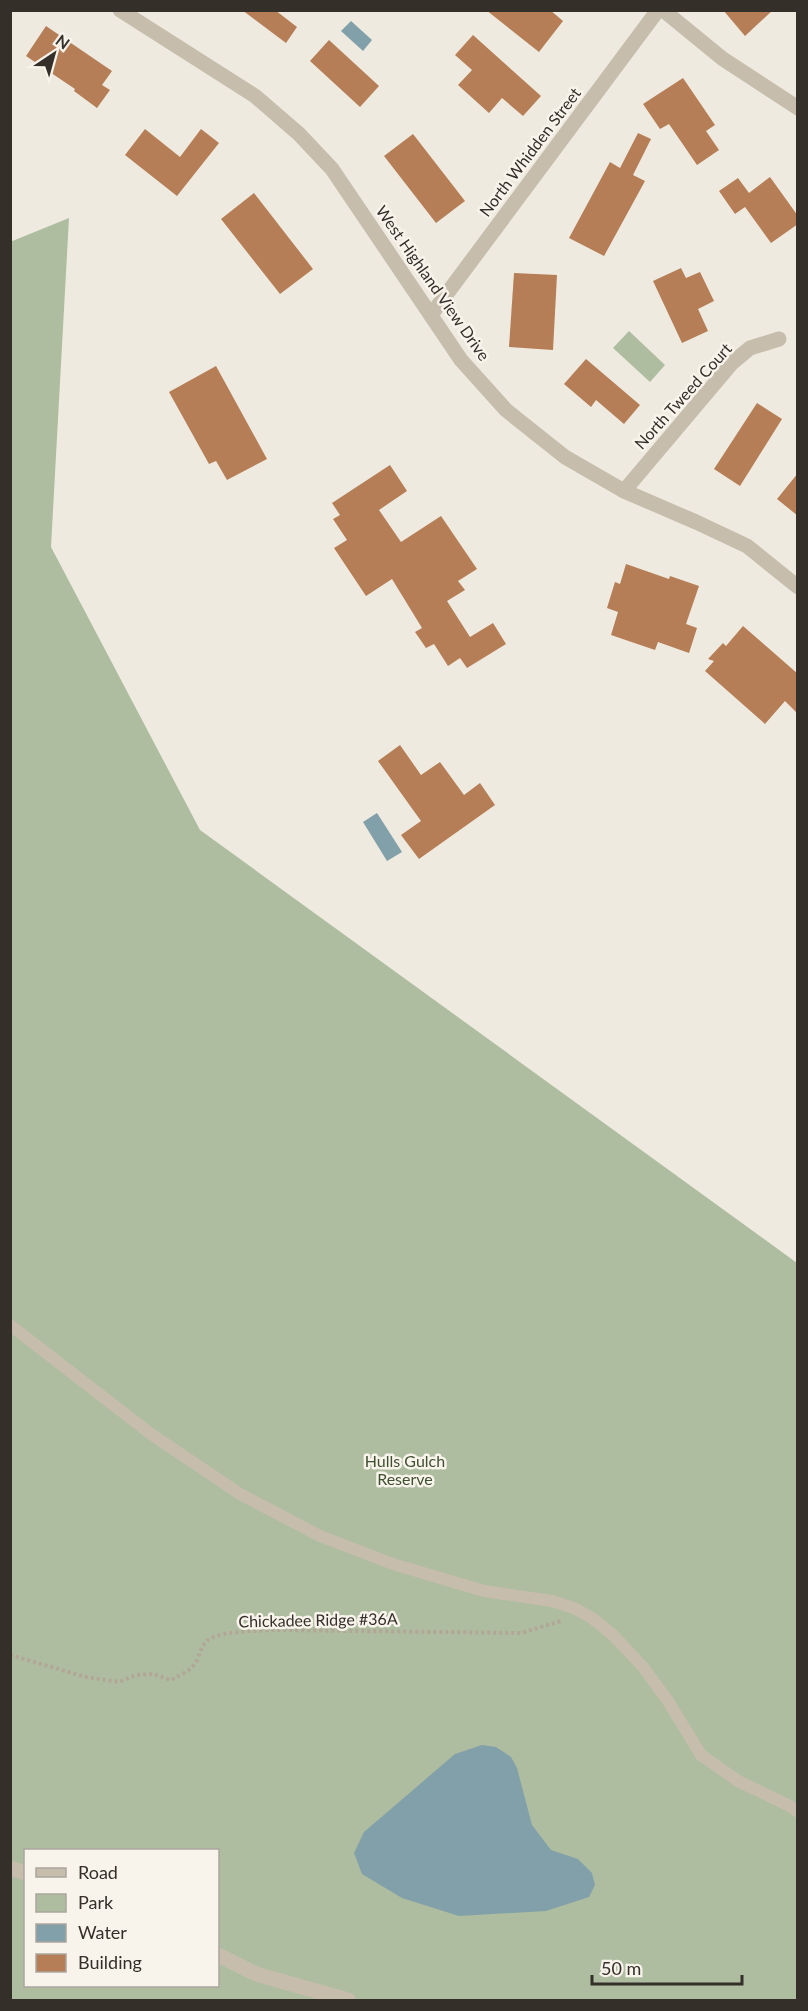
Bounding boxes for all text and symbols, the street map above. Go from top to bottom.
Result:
north arrow [24,24,84,84]
text: N [53,30,74,53]
street label: North Whidden Street [475,83,584,220]
street label: West Highland View Drive [373,202,494,364]
street label: North Tweed Court [630,339,735,452]
park label: Hulls Gulch Reserve [365,1451,445,1488]
street label: Chickadee Ridge #36A [238,1609,398,1630]
legend [24,1849,219,1987]
text: Road [78,1861,118,1883]
text: Park [78,1891,114,1913]
text: Water [78,1921,127,1943]
scale bar [592,1948,742,1986]
text: Building [78,1951,142,1973]
text: 50 m [601,1957,641,1979]

